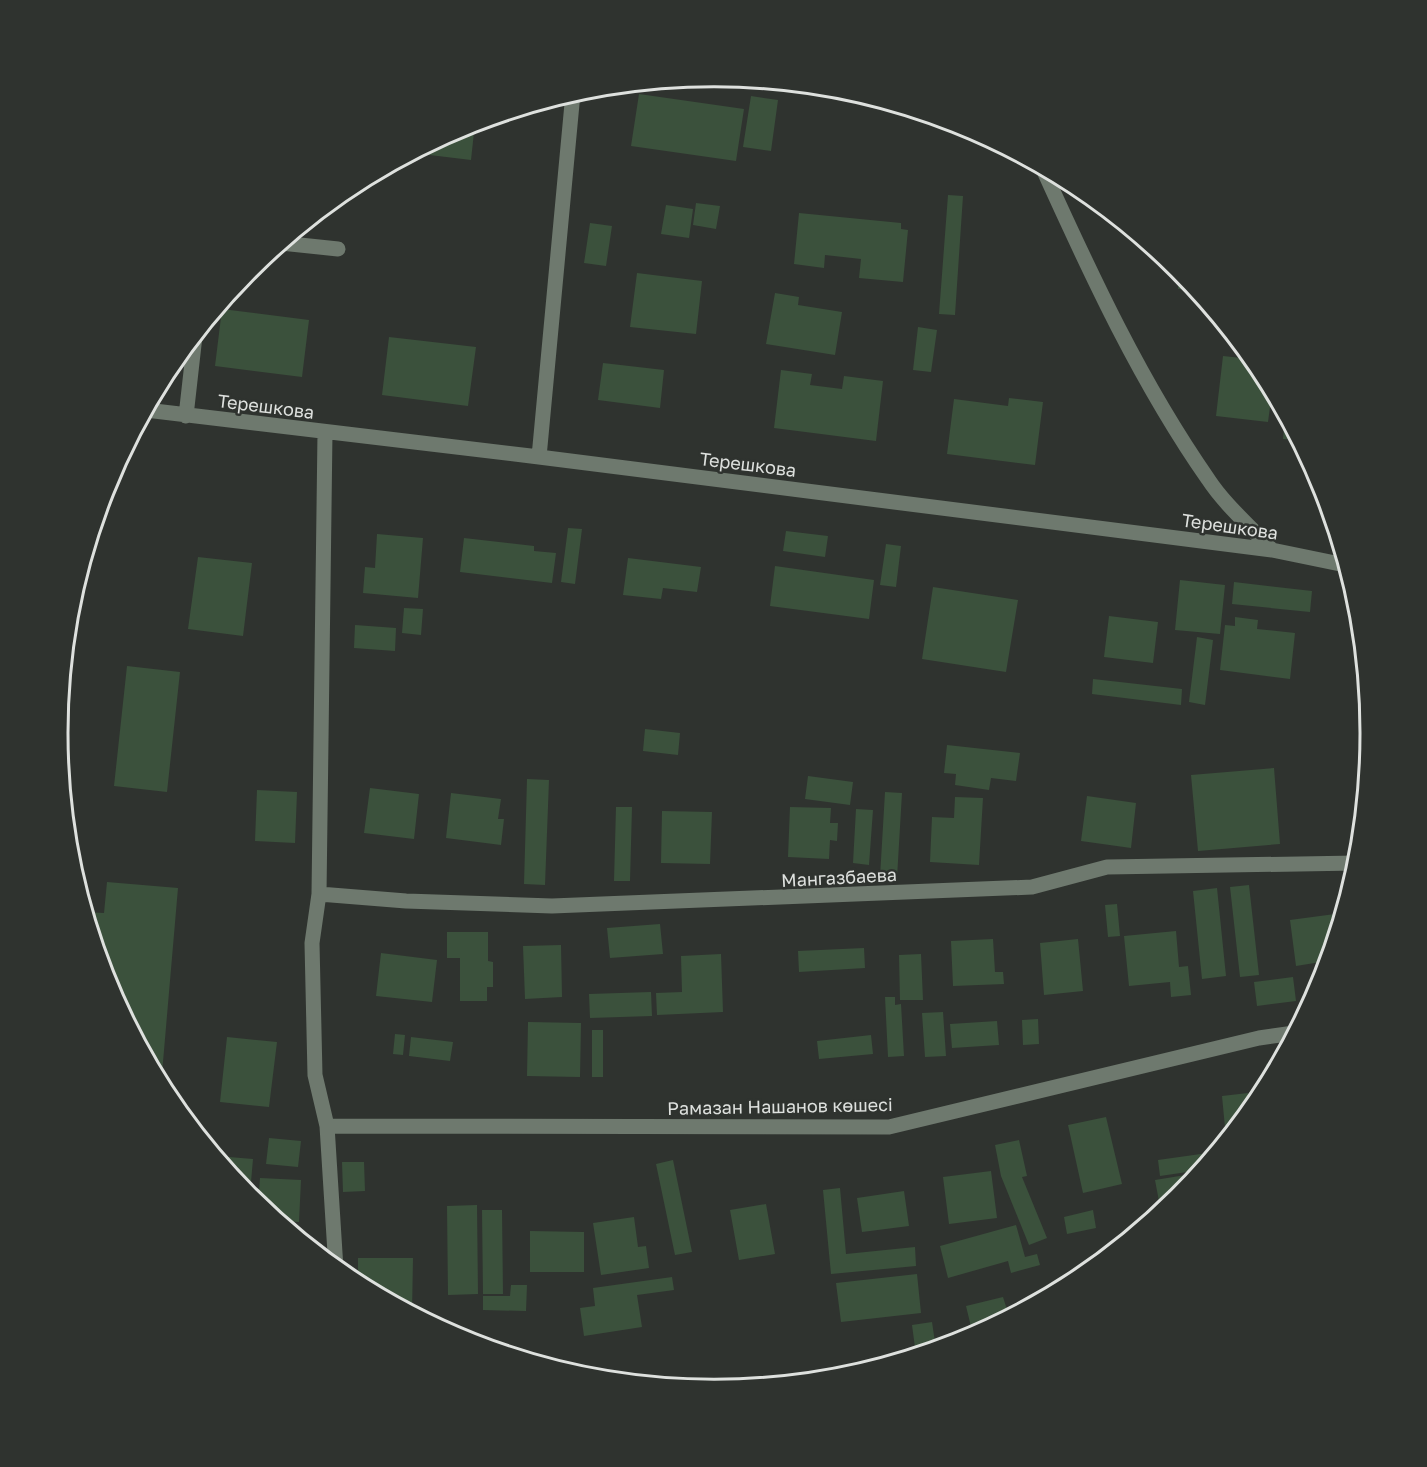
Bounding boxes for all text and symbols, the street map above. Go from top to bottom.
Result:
street label: Терешкова [216,389,316,423]
street label: Терешкова [698,447,798,481]
street label: Терешкова [1180,508,1280,544]
street label: Мангазбаева [781,863,897,891]
street label: Рамазан Нашанов көшесі [667,1093,893,1119]

